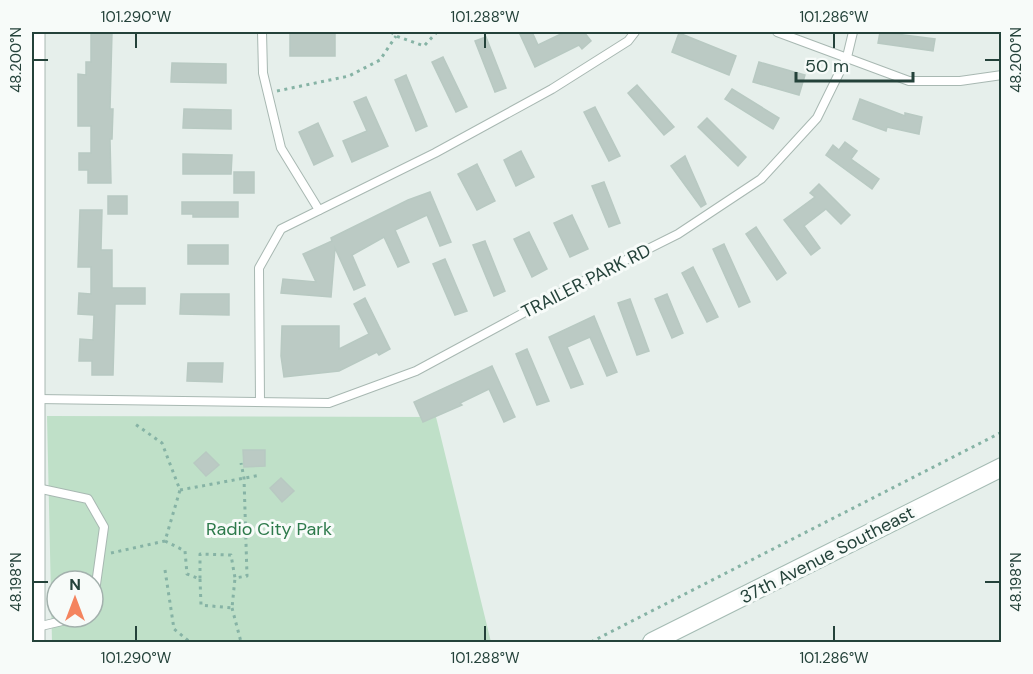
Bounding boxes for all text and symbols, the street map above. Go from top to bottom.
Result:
text: 101.290°W [101,7,172,27]
text: 101.288°W [451,7,520,27]
text: 101.286°W [799,7,869,27]
text: 48.200°N [6,27,26,93]
text: 48.200°N [1006,27,1026,93]
scale bar [796,45,913,83]
text: 50 m [805,54,849,78]
street label: TRAILER PARK RD [517,238,655,324]
street label: 37th Avenue Southeast [736,501,918,609]
park label: Radio City Park [206,517,332,541]
text: 48.198°N [6,552,26,612]
text: 48.198°N [1006,552,1026,612]
north arrow [45,569,105,629]
text: N [69,574,81,595]
text: 101.290°W [101,648,172,668]
text: 101.288°W [451,648,520,668]
text: 101.286°W [799,648,869,668]

